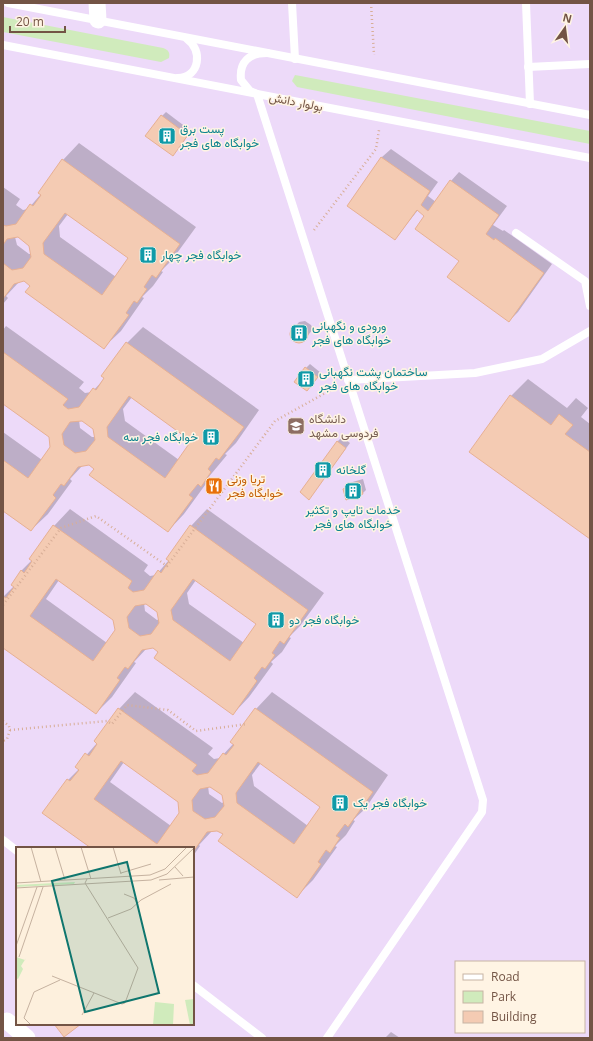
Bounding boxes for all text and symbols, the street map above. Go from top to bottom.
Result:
scale bar [10,8,65,34]
north arrow [545,8,585,48]
text: N [561,9,574,26]
text: 20 m [16,13,44,30]
street label: بولوار دانش [268,88,324,115]
place label: پست برق خوابگاه های فجر [179,120,259,151]
building icon: پست برق خوابگاه های فجر [157,126,177,146]
building icon: خوابگاه فجر چهار [138,245,158,265]
place label: خوابگاه فجر چهار [160,246,241,263]
place label: ورودی و نگهبانی خوابگاه های فجر [311,317,391,348]
building icon: ورودی و نگهبانی خوابگاه های فجر [289,323,309,343]
place label: ساختمان پشت نگهبانی خوابگاه های فجر [318,363,427,394]
building icon: ساختمان پشت نگهبانی خوابگاه های فجر [296,369,316,389]
place label: دانشگاه فردوسی مشهد [309,410,379,441]
school or university icon: دانشگاه فردوسی مشهد [286,416,306,436]
building icon: خوابگاه فجر سه [201,427,221,447]
place label: خوابگاه فجر سه [123,428,198,445]
building icon: گلخانه [313,460,333,480]
place label: گلخانه [336,461,366,478]
place label: تریا وزنی خوابگاه فجر [226,470,283,501]
restaurant icon: تریا وزنی خوابگاه فجر [204,476,224,496]
building icon: خدمات تایپ و تکثیر خوابگاه های فجر [343,481,363,501]
place label: خدمات تایپ و تکثیر خوابگاه های فجر [305,501,400,532]
building icon: خوابگاه فجر دو [266,610,286,630]
place label: خوابگاه فجر دو [289,611,359,628]
building icon: خوابگاه فجر یک [330,793,350,813]
place label: خوابگاه فجر یک [353,794,427,811]
inset map [16,847,194,1025]
legend [455,961,585,1033]
text: Road [491,968,520,985]
text: Park [491,988,517,1005]
text: Building [491,1008,537,1025]

